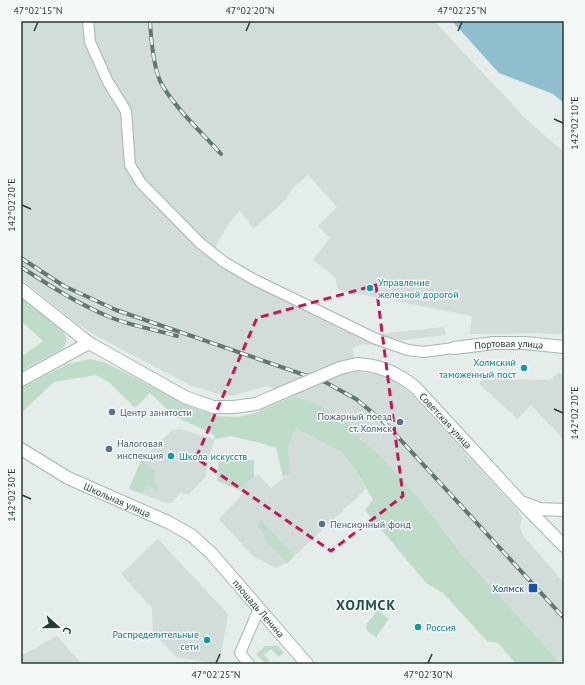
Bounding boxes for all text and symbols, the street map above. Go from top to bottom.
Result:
text: 47°02'15"N [13,4,63,17]
text: 47°02'20"N [225,4,275,17]
text: 47°02'25"N [437,4,487,17]
text: 142°02'10"E [568,96,581,150]
text: 142°02'20"E [5,178,18,232]
place label: Управление железной дорогой [378,276,459,301]
marker: Управление железной дорогой [365,283,375,293]
street label: Портовая улица [473,336,544,352]
place label: Холмский таможенный пост [439,356,516,381]
marker: Холмский таможенный пост [519,363,529,373]
text: 142°02'20"E [568,386,581,440]
street label: Советская улица [417,390,475,451]
place label: Центр занятости [120,406,192,419]
marker: Центр занятости [107,407,117,417]
place label: Пожарный поезд ст. Холмск [317,410,393,435]
marker: Пожарный поезд ст. Холмск [395,417,405,427]
place label: Налоговая инспекция [117,437,164,462]
marker: Налоговая инспекция [104,444,114,454]
place label: Школа искусств [179,450,247,463]
marker: Школа искусств [166,451,176,461]
text: 142°02'30"E [5,468,18,522]
street label: Школьная улица [82,479,153,520]
place label: Пенсионный фонд [330,518,411,531]
marker: Пенсионный фонд [317,519,327,529]
street label: площадь Ленина [230,576,288,640]
place label: Холмск [492,582,524,595]
marker: Холмск [527,582,539,594]
district label: ХОЛМСК [336,596,396,614]
north arrow [38,607,78,647]
place label: Россия [426,621,456,634]
marker: Россия [413,622,423,632]
text: С [60,625,75,636]
place label: Распределительные сети [112,628,199,653]
marker: Распределительные сети [202,635,212,645]
text: 47°02'25"N [191,668,241,681]
text: 47°02'30"N [403,668,453,681]

